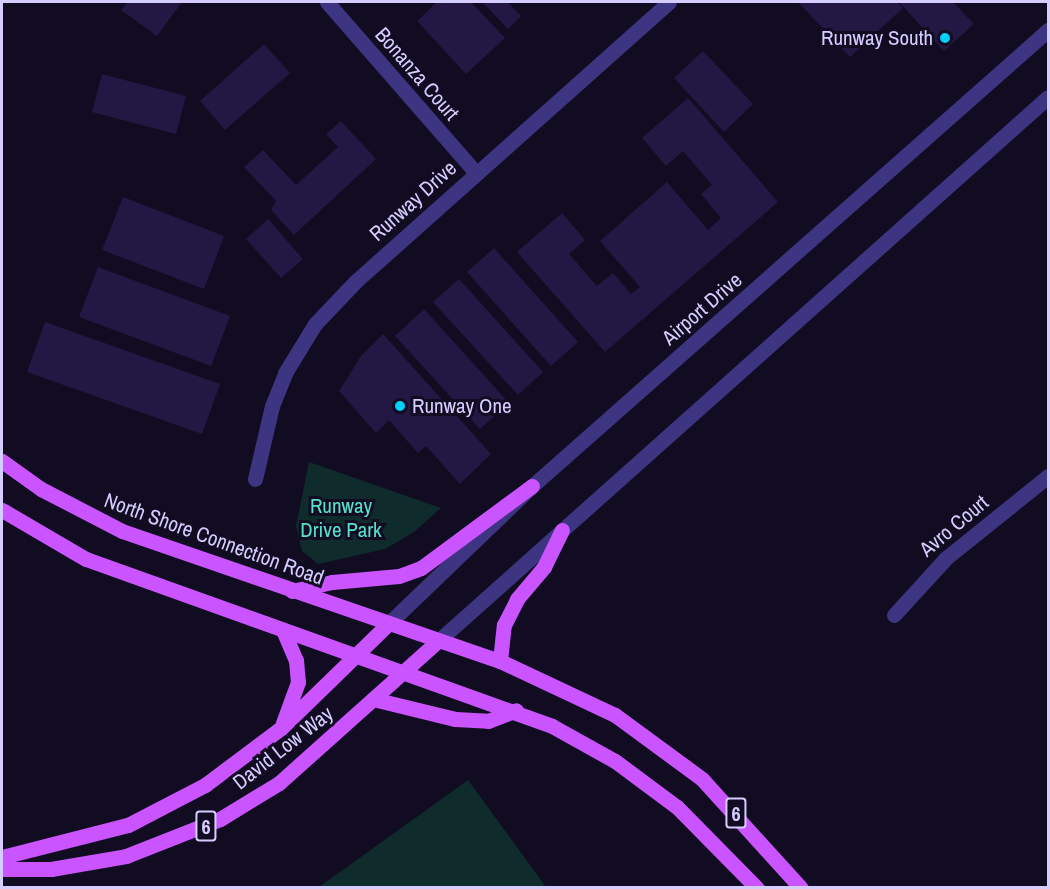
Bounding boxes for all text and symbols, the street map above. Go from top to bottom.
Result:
street label: Bonanza Court [370,22,464,126]
place label: Runway South [821,25,933,51]
marker: Runway South [938,31,952,45]
street label: Runway Drive [364,155,462,247]
street label: Airport Drive [657,267,747,351]
place label: Runway One [412,393,512,419]
marker: Runway One [393,399,407,413]
street label: North Shore Connection Road [101,488,327,590]
street label: Avro Court [914,490,994,562]
park label: Runway Drive Park [300,493,382,543]
street label: David Low Way [228,701,338,795]
road number: 6 [724,796,748,830]
road number: 6 [194,809,218,843]

